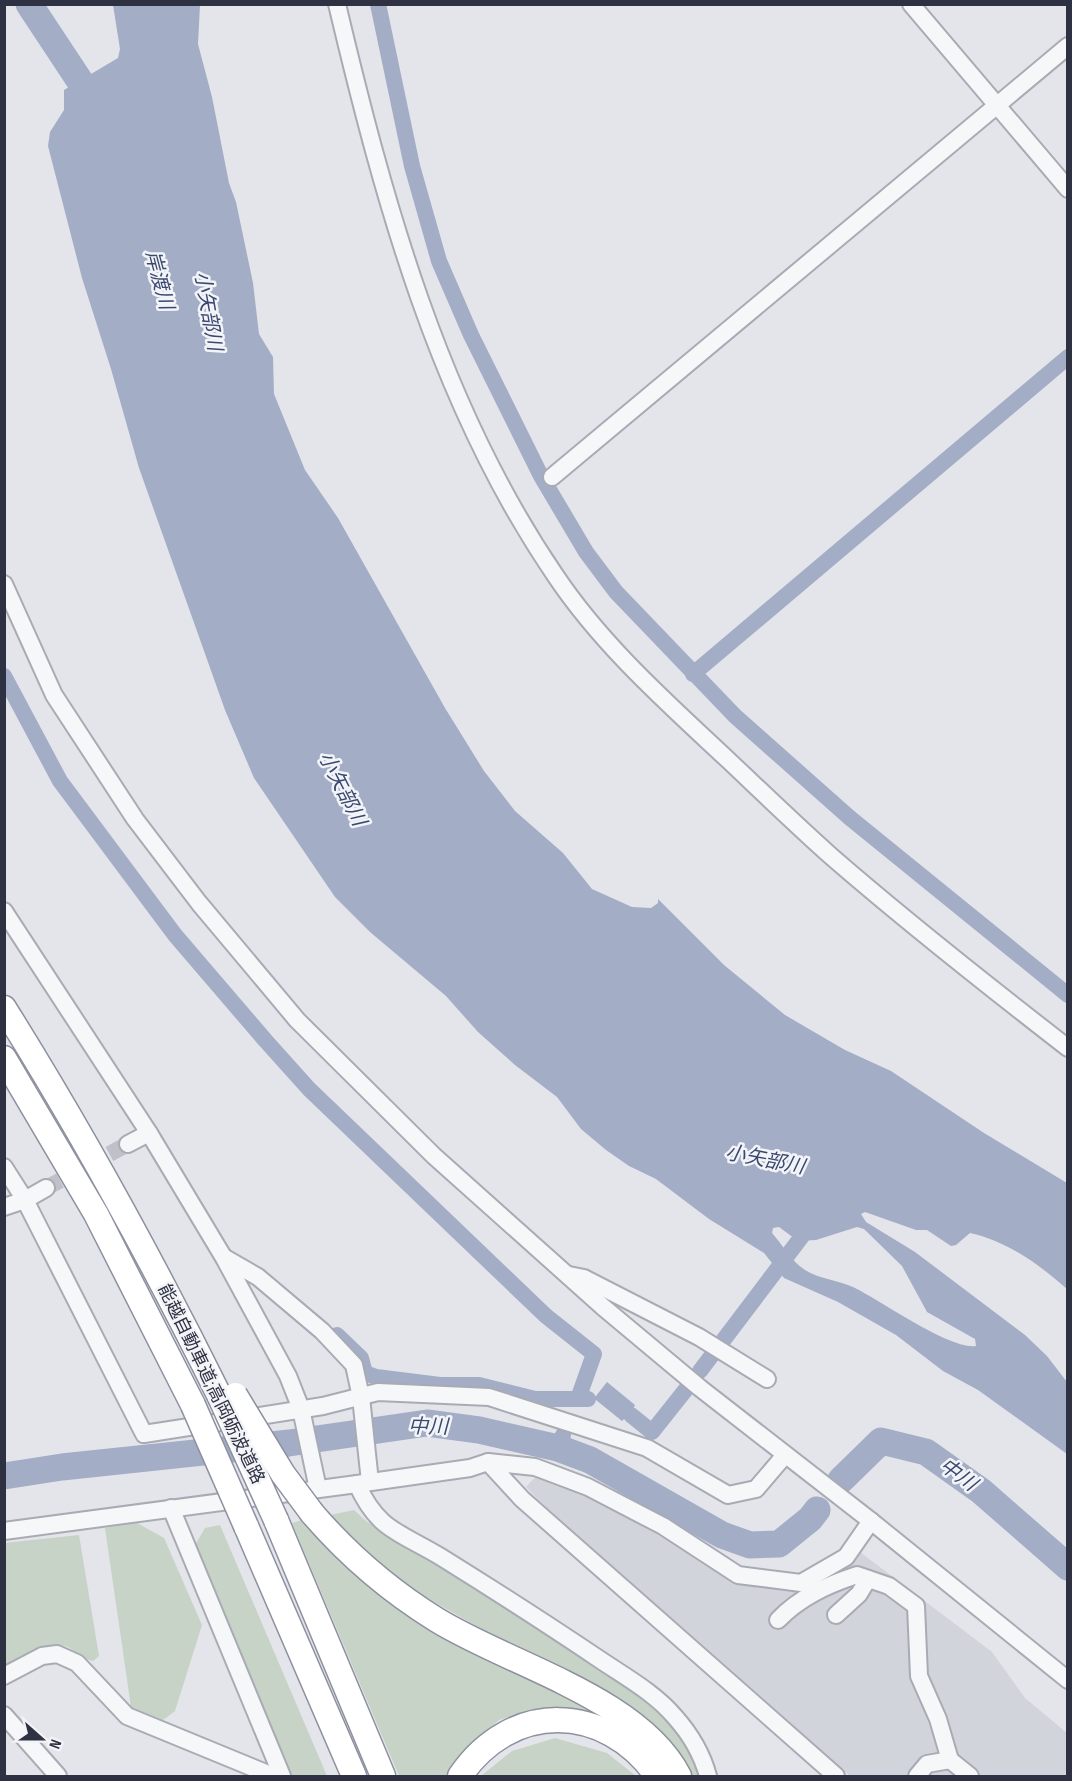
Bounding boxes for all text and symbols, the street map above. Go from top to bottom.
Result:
water label: 岸渡川 [140,248,179,314]
water label: 小矢部川 [189,270,227,354]
water label: 小矢部川 [313,748,372,832]
water label: 小矢部川 [723,1141,809,1180]
street label: 能越自動車道;高岡砺波道路 [153,1281,269,1487]
water label: 中川 [408,1415,450,1439]
water label: 中川 [935,1454,983,1498]
north arrow [12,1709,72,1769]
text: N [44,1736,65,1751]

